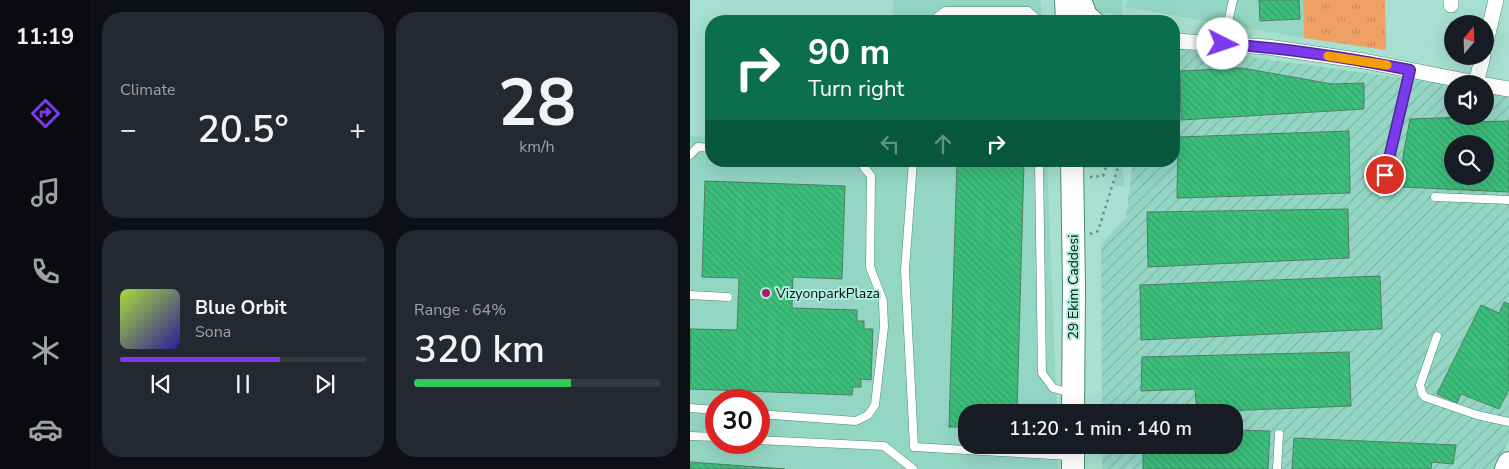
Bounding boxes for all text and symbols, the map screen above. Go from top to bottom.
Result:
north arrow [1444,15,1494,65]
map controls [1444,15,1494,185]
position arrow [1196,17,1248,69]
text: 11:19 [16,22,74,52]
text: 90 m [808,29,890,76]
icon: right [725,35,790,100]
text: 28 [498,59,576,148]
text: Turn right [808,74,904,104]
button: sound [1444,75,1494,125]
text: Climate [120,79,175,101]
icon: directions [28,96,63,131]
text: 20.5° [197,104,289,155]
text: − [120,111,137,149]
text: + [349,111,366,149]
icon: left [876,130,904,158]
icon: ahead [929,130,957,158]
icon: right [982,130,1010,158]
button: search [1444,135,1494,185]
text: km/h [519,136,555,158]
pin [1364,154,1406,196]
icon: arrive [1371,161,1399,189]
icon: music [28,175,63,210]
street label: 29 Ekim Caddesi [1064,235,1083,339]
icon: phone [28,254,63,289]
place label: VizyonparkPlaza [775,284,880,303]
marker: VizyonparkPlaza [760,287,772,299]
text: Blue Orbit [195,295,286,321]
text: Range · 64% [414,299,506,321]
text: Sona [195,321,231,343]
text: 320 km [414,324,545,375]
icon: climate [28,333,63,368]
icon: previous [147,370,175,398]
icon: pause [229,370,257,398]
icon: next [311,370,339,398]
speed limit sign: 30 [705,389,770,454]
icon: car [28,412,63,447]
text: 11:20 · 1 min · 140 m [1009,416,1192,442]

